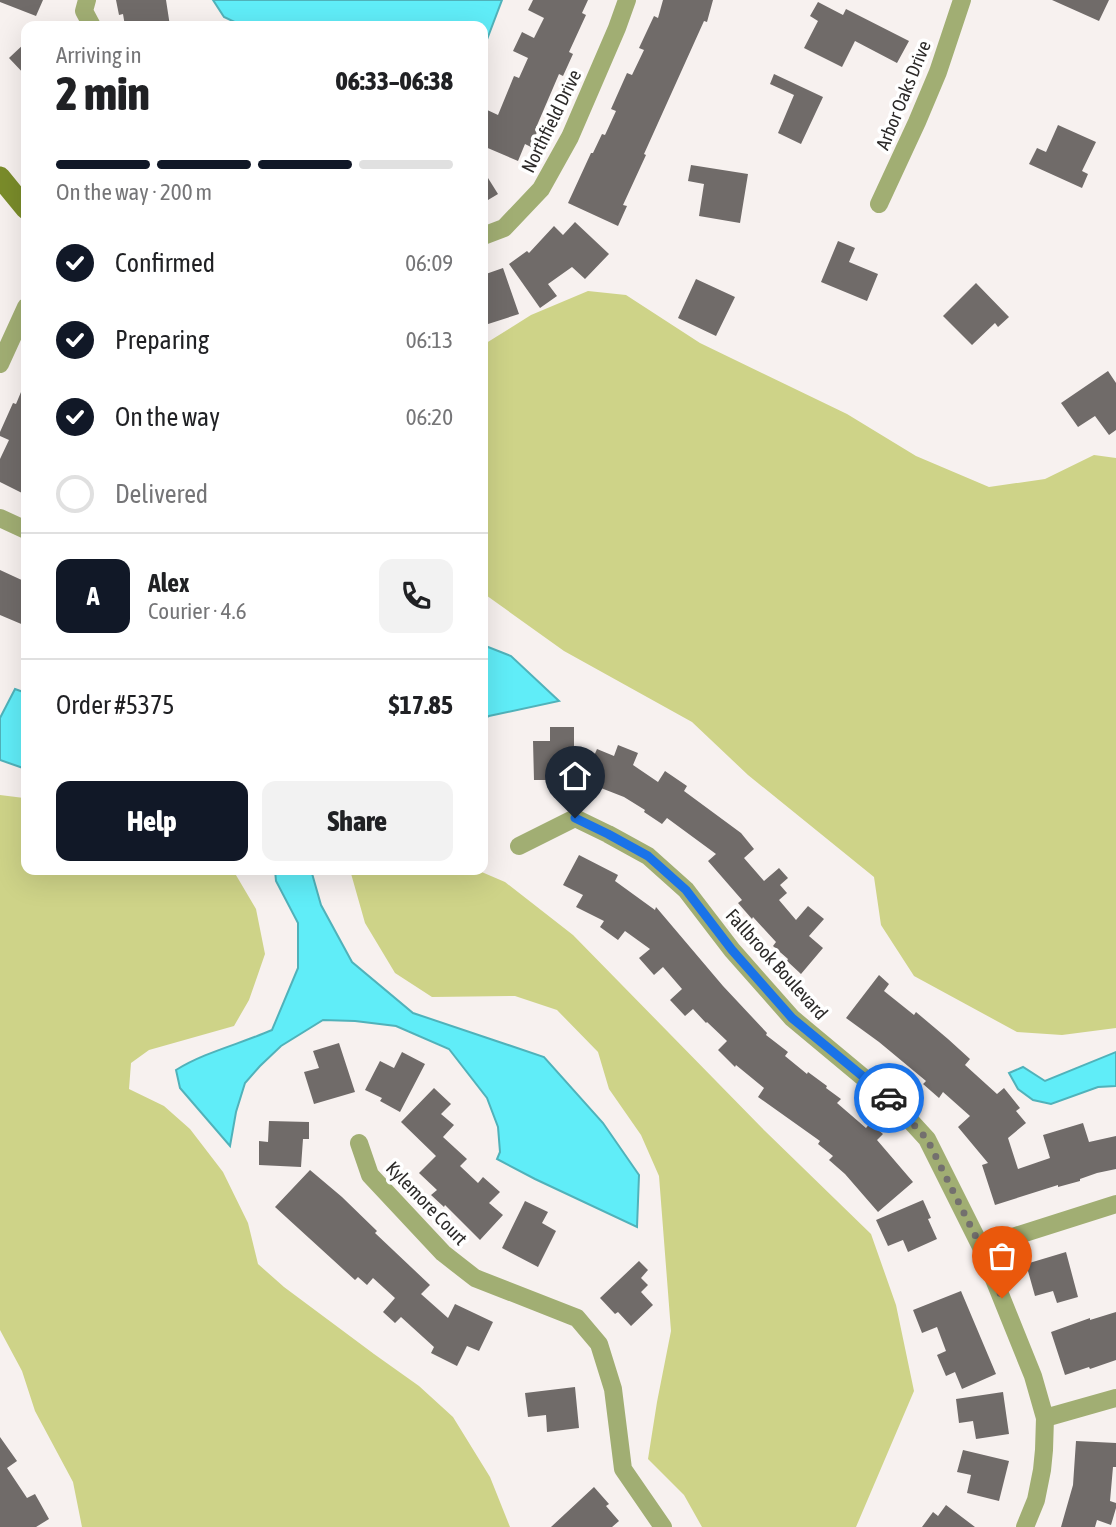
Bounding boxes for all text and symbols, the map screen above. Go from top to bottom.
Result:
street label: Arbor Oaks Drive [871,37,935,153]
text: Arriving in [56,42,142,68]
text: 06:33–06:38 [336,66,453,96]
street label: Northfield Drive [517,66,585,176]
text: 2 min [56,67,150,120]
text: On the way · 200 m [56,179,212,205]
icon: check [56,244,94,282]
text: Confirmed [115,248,215,278]
text: 06:09 [405,250,453,276]
icon: check [56,321,94,359]
text: Preparing [115,325,209,355]
text: 06:13 [406,327,453,353]
icon: check [56,398,94,436]
text: On the way [115,402,220,432]
text: 06:20 [406,404,453,430]
text: Delivered [115,479,208,509]
button: phone [379,559,453,633]
text: Alex [148,568,189,598]
text: A [87,581,99,611]
text: Courier · 4.6 [148,598,247,624]
text: Order #5375 [56,690,175,720]
text: $17.85 [389,690,453,720]
pin [545,746,605,818]
icon: home [556,757,594,795]
button: Help [56,781,248,861]
button: Share [262,781,453,861]
street label: Fallbrook Boulevard [722,904,832,1024]
courier [854,1063,924,1133]
icon: car [870,1079,908,1117]
street label: Kylemore Court [382,1157,472,1249]
pin [972,1226,1032,1298]
icon: bag [983,1237,1021,1275]

